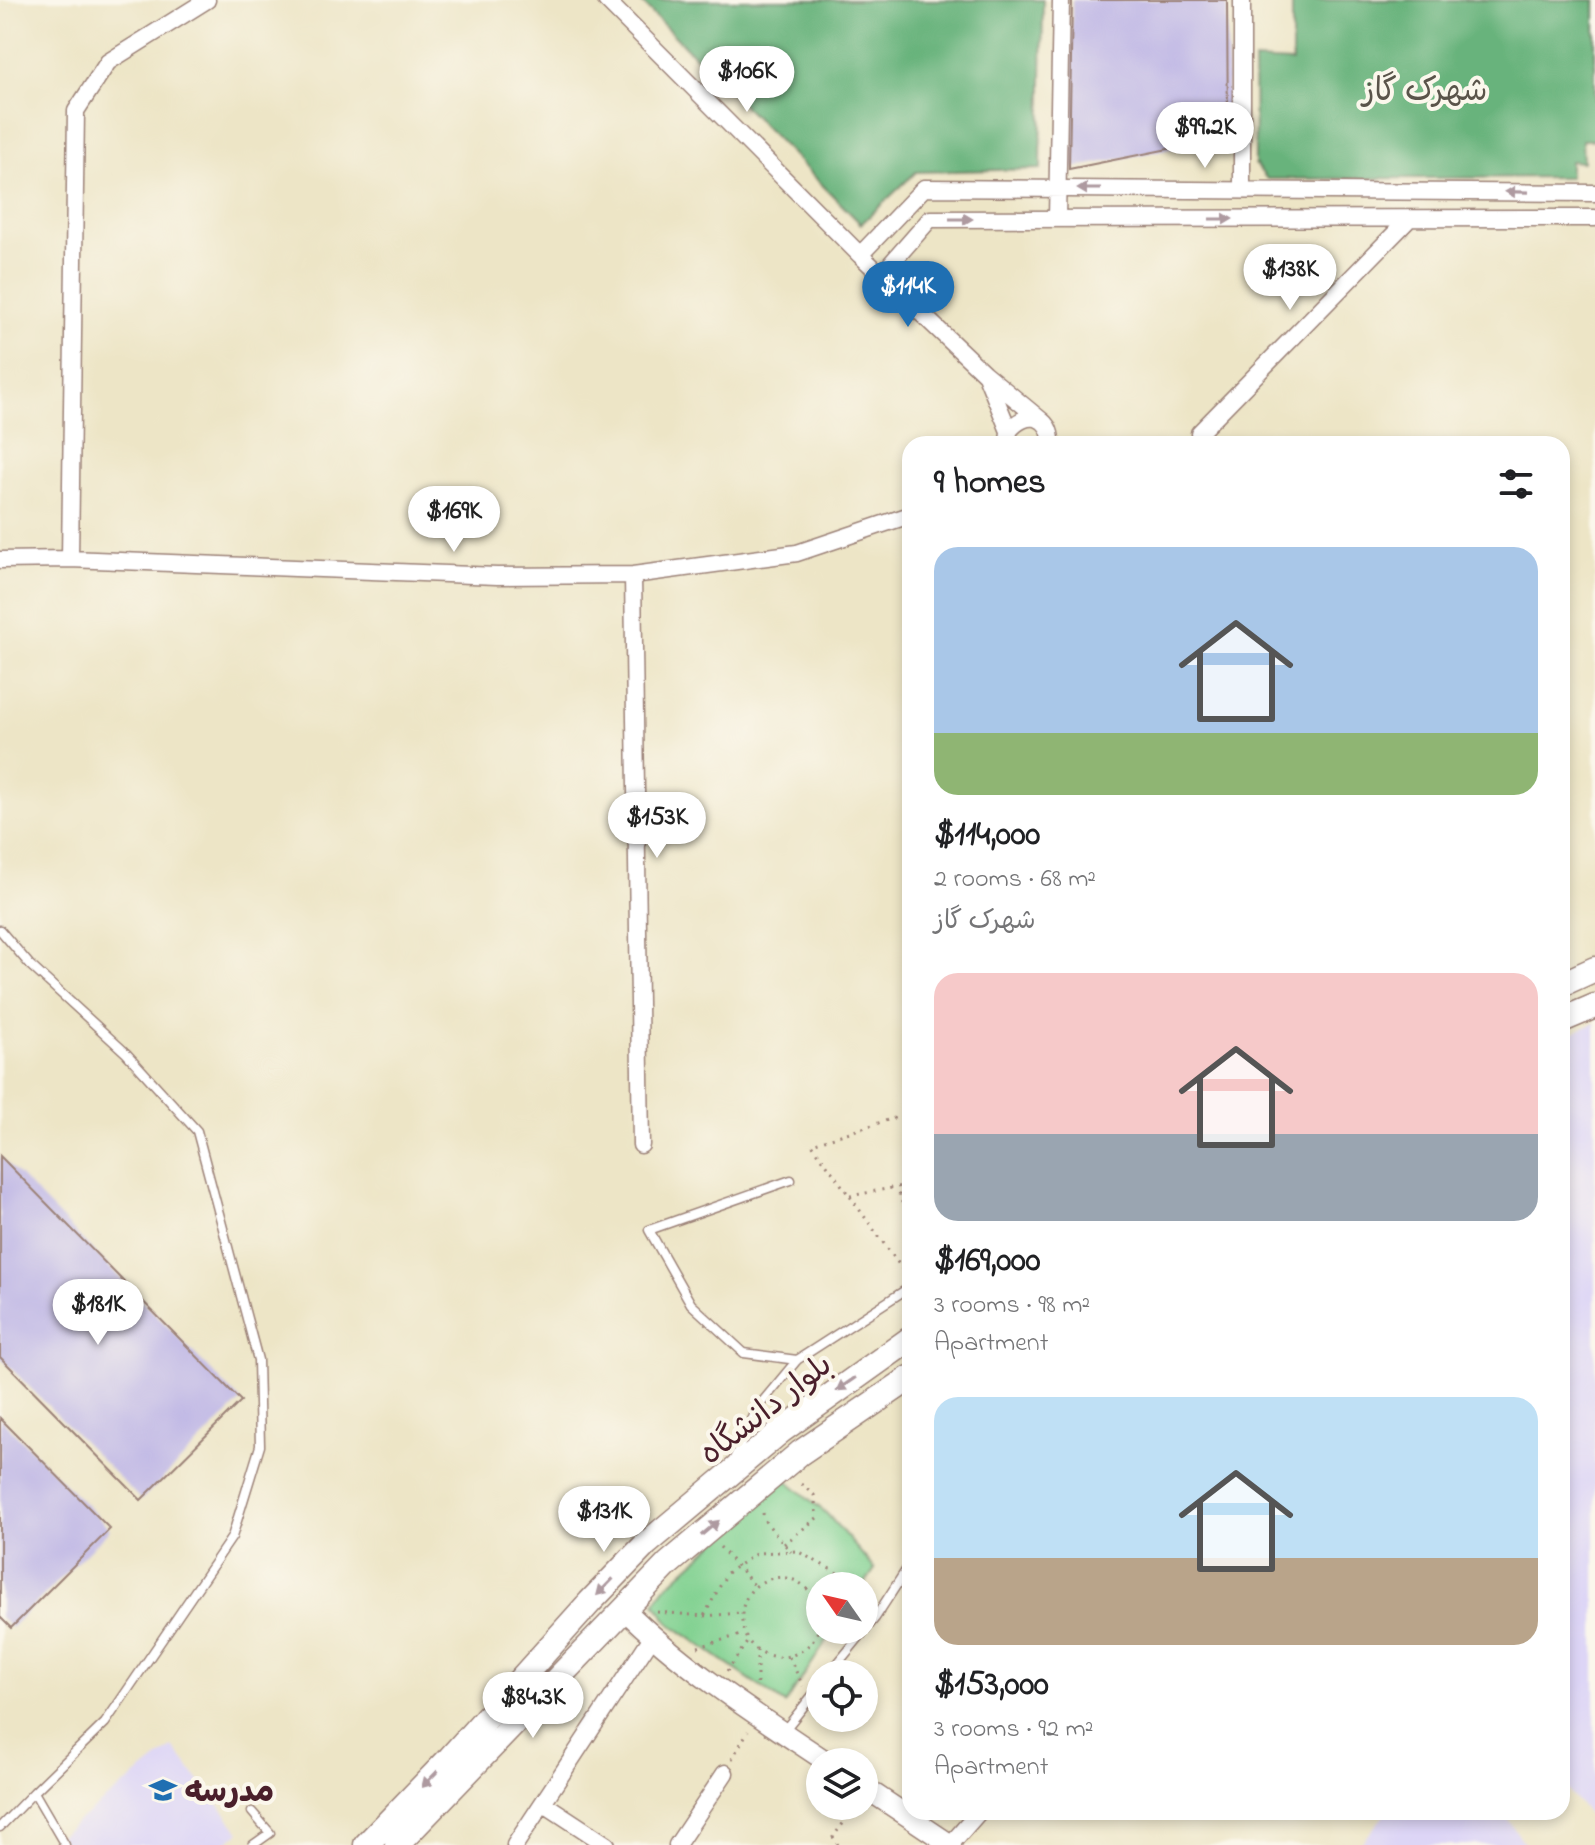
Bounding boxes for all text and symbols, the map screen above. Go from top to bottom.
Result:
pin: $106K [691,46,803,114]
text: $106K [717,53,777,91]
park label: شهرک گاز [1359,69,1488,116]
pin: $99.2K [1140,102,1270,170]
text: $99.2K [1174,109,1236,147]
one-way arrow [1076,183,1101,195]
one-way arrow [1504,186,1529,198]
one-way arrow [949,213,974,225]
one-way arrow [1209,213,1234,225]
pin: $138K [1234,244,1346,312]
text: $138K [1261,251,1319,289]
pin: $114K [852,261,964,329]
text: $114K [880,268,936,306]
text: 9 homes [934,459,1046,509]
icon: filters [1494,462,1538,506]
pin: $169K [398,486,510,554]
text: $169K [426,493,482,531]
icon: home [1164,599,1308,743]
pin: $153K [601,792,713,860]
text: $153K [626,799,688,837]
text: $114,000 [934,811,1040,861]
text: 2 rooms · 68 m² [934,861,1096,899]
text: شهرک گاز [934,903,1036,941]
icon: home [1164,1025,1308,1169]
text: $169,000 [934,1237,1041,1287]
pin: $181K [42,1279,154,1347]
text: $181K [71,1286,125,1324]
text: 3 rooms · 98 m² [934,1287,1090,1325]
text: Apartment [934,1325,1048,1363]
street label: بلوار دانشگاه [691,1344,844,1478]
one-way arrow [836,1376,857,1391]
icon: home [1164,1449,1308,1593]
pin: $131K [548,1486,660,1554]
text: $131K [576,1493,632,1531]
one-way arrow [700,1520,720,1537]
north arrow [806,1572,878,1644]
map controls [806,1572,878,1820]
one-way arrow [596,1577,614,1596]
button: locate [806,1660,878,1732]
text: $153,000 [934,1661,1049,1711]
pin: $84.3K [468,1672,598,1740]
text: $84.3K [501,1679,565,1717]
text: 3 rooms · 92 m² [934,1711,1093,1749]
button: layers [806,1748,878,1820]
text: Apartment [934,1749,1048,1787]
one-way arrow [421,1769,439,1788]
place label: مدرسه [185,1770,274,1817]
school or university icon: مدرسه [148,1775,178,1805]

